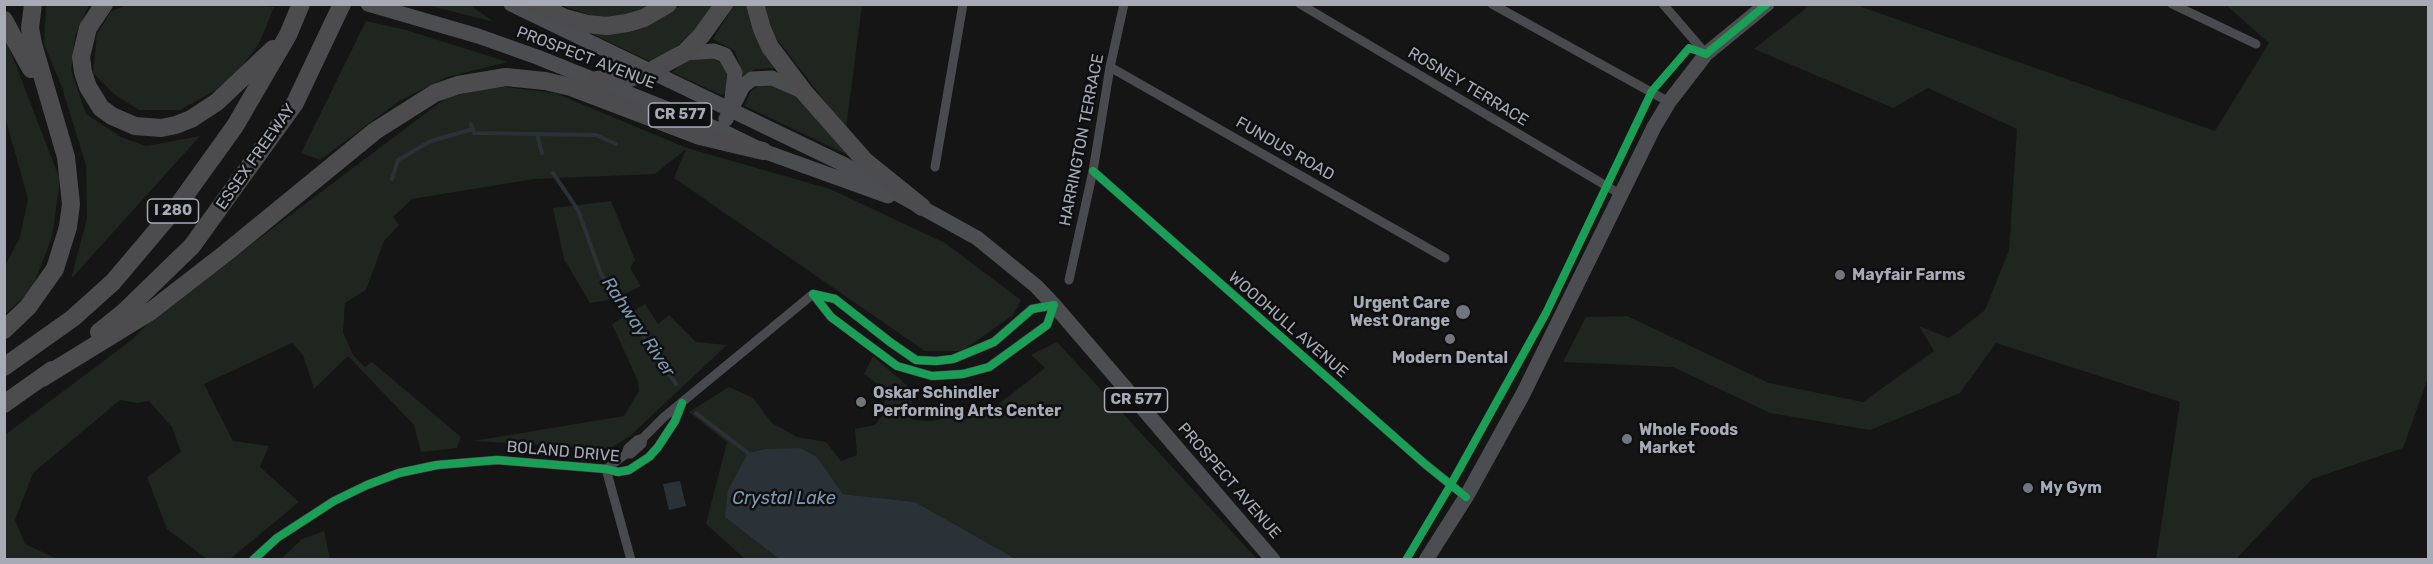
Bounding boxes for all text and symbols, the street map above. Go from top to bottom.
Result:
street label: PROSPECT AVENUE [514,23,658,93]
street label: ROSNEY TERRACE [1404,43,1532,131]
street label: HARRINGTON TERRACE [1056,52,1108,228]
street label: ESSEX FREEWAY [212,100,300,214]
road number: CR 577 [648,103,712,127]
street label: FUNDUS ROAD [1232,113,1338,185]
road number: I 280 [148,199,198,223]
place label: Mayfair Farms [1852,265,1965,285]
street label: WOODHULL AVENUE [1224,268,1352,382]
marker: Mayfair Farms [1833,268,1847,282]
water label: Rahway River [597,273,679,381]
place label: Urgent Care West Orange [1350,293,1450,331]
marker: Urgent Care West Orange [1454,303,1472,321]
marker: Modern Dental [1443,332,1457,346]
place label: Modern Dental [1392,348,1508,368]
place label: Oskar Schindler Performing Arts Center [873,383,1061,421]
road number: CR 577 [1104,388,1168,412]
marker: Oskar Schindler Performing Arts Center [854,395,868,409]
street label: PROSPECT AVENUE [1173,419,1285,543]
place label: Whole Foods Market [1639,420,1738,458]
marker: Whole Foods Market [1620,432,1634,446]
street label: BOLAND DRIVE [506,437,620,467]
place label: My Gym [2040,478,2102,498]
marker: My Gym [2021,481,2035,495]
water label: Crystal Lake [732,488,836,510]

